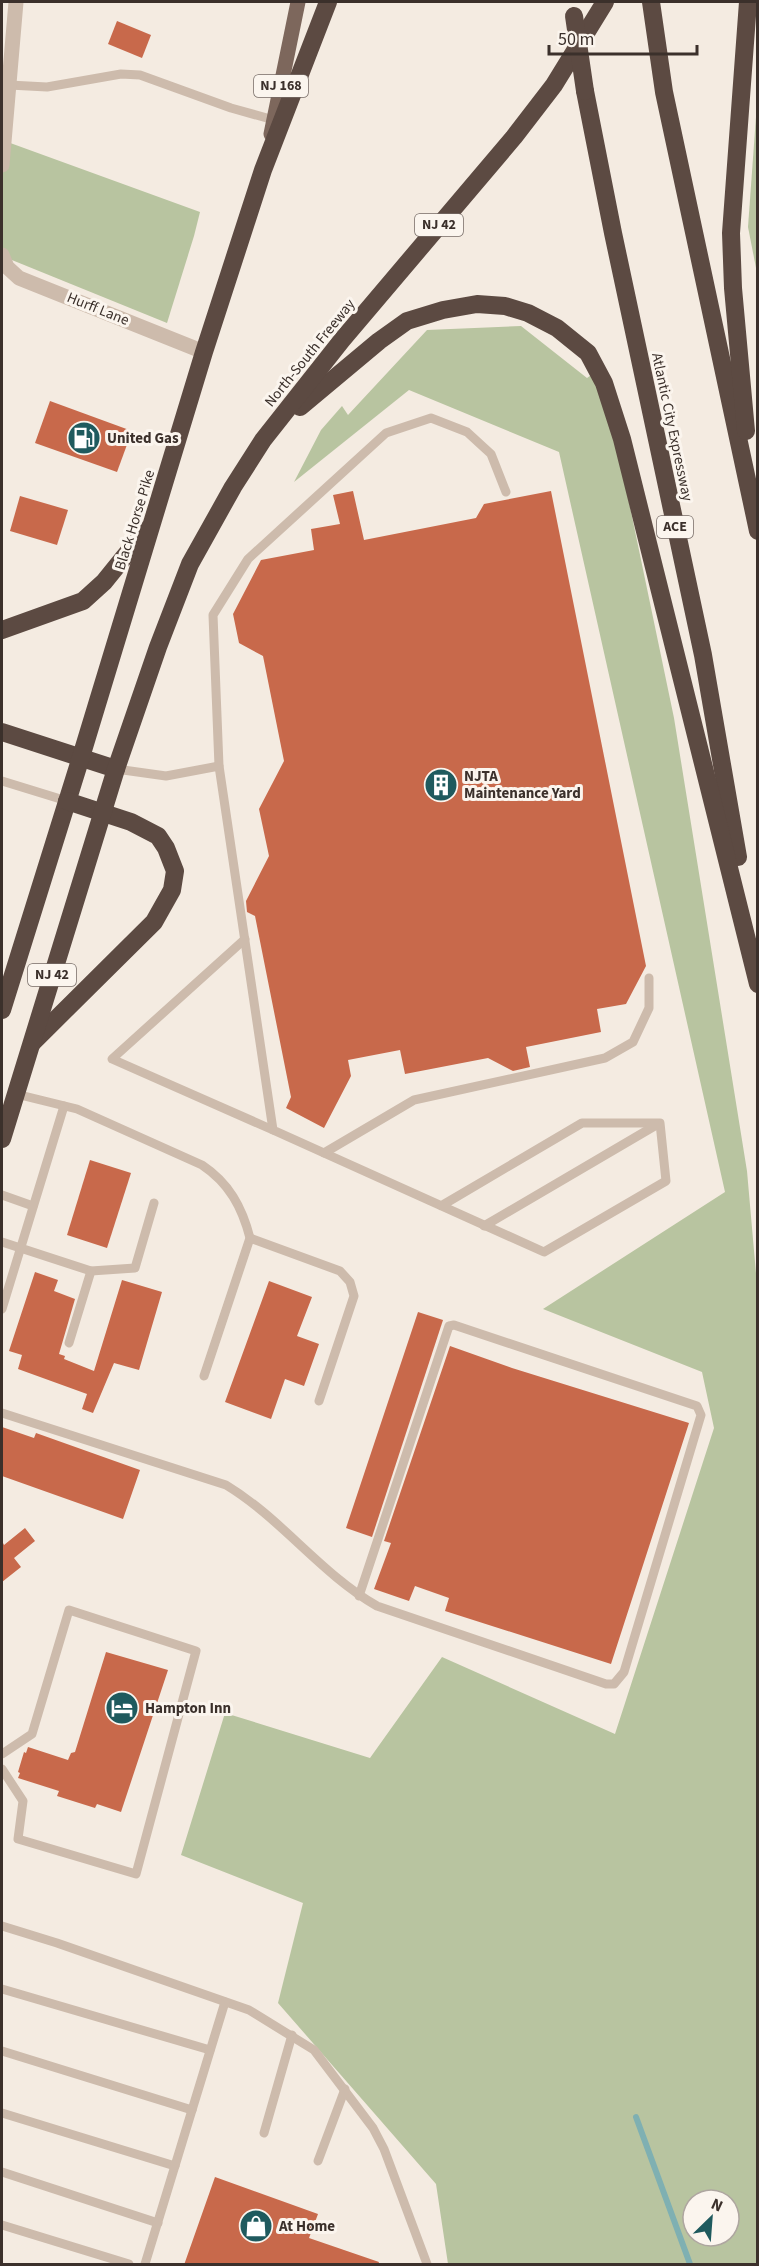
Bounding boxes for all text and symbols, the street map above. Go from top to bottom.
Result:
scale bar [549,18,698,56]
text: 50 m [558,27,594,52]
road number: NJ 168 [254,75,308,97]
road number: NJ 42 [415,214,463,236]
street label: Hurff Lane [64,287,132,331]
street label: North-South Freeway [260,295,360,411]
street label: Atlantic City Expressway [646,351,698,503]
fuel station icon: United Gas [66,420,102,456]
place label: United Gas [107,428,179,449]
street label: Black Horse Pike [110,467,160,573]
road number: ACE [657,516,693,538]
place label: NJTA Maintenance Yard [464,766,581,804]
building icon: NJTA Maintenance Yard [423,767,459,803]
road number: NJ 42 [28,964,76,986]
hotel icon: Hampton Inn [104,1690,140,1726]
place label: Hampton Inn [145,1698,231,1719]
north arrow [681,2188,741,2248]
text: N [707,2193,726,2218]
shop icon: At Home [238,2208,274,2244]
place label: At Home [278,2216,335,2237]

